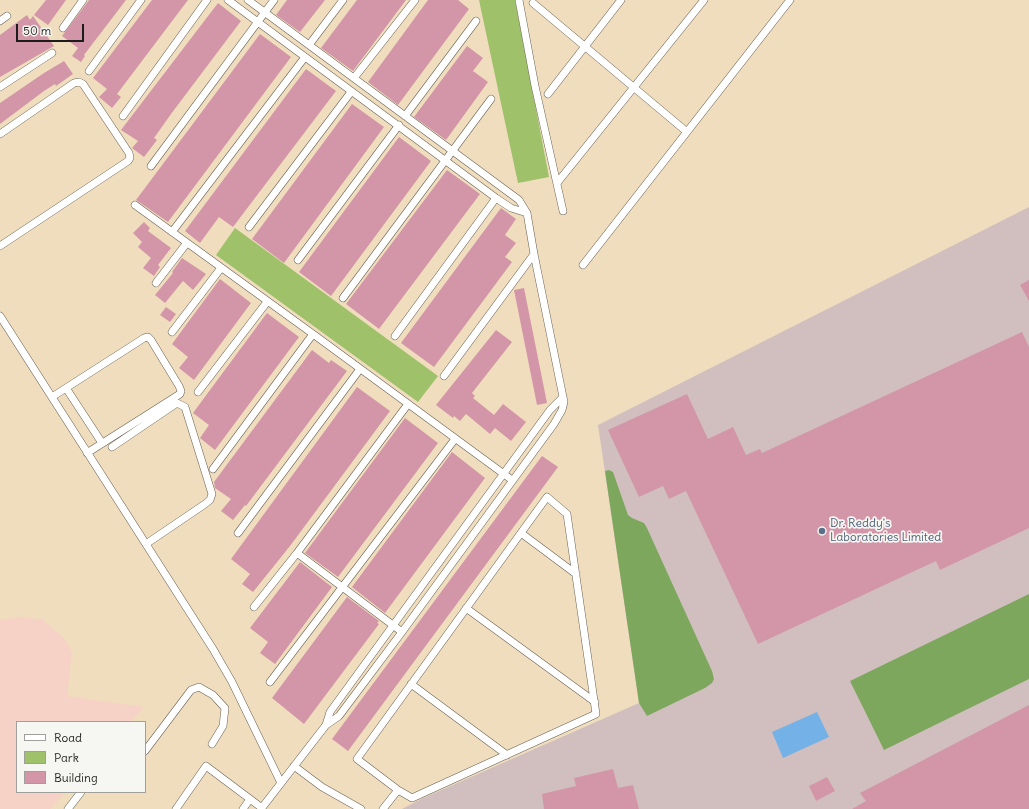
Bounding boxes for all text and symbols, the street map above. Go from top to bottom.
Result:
scale bar [18,16,86,42]
text: 50 m [23,23,51,38]
place label: Dr. Reddy's Laboratories Limited [830,517,941,545]
marker: Dr. Reddy's Laboratories Limited [817,526,827,536]
legend [16,721,146,793]
text: Road [54,730,82,745]
text: Park [54,750,79,765]
text: Building [54,770,98,785]

